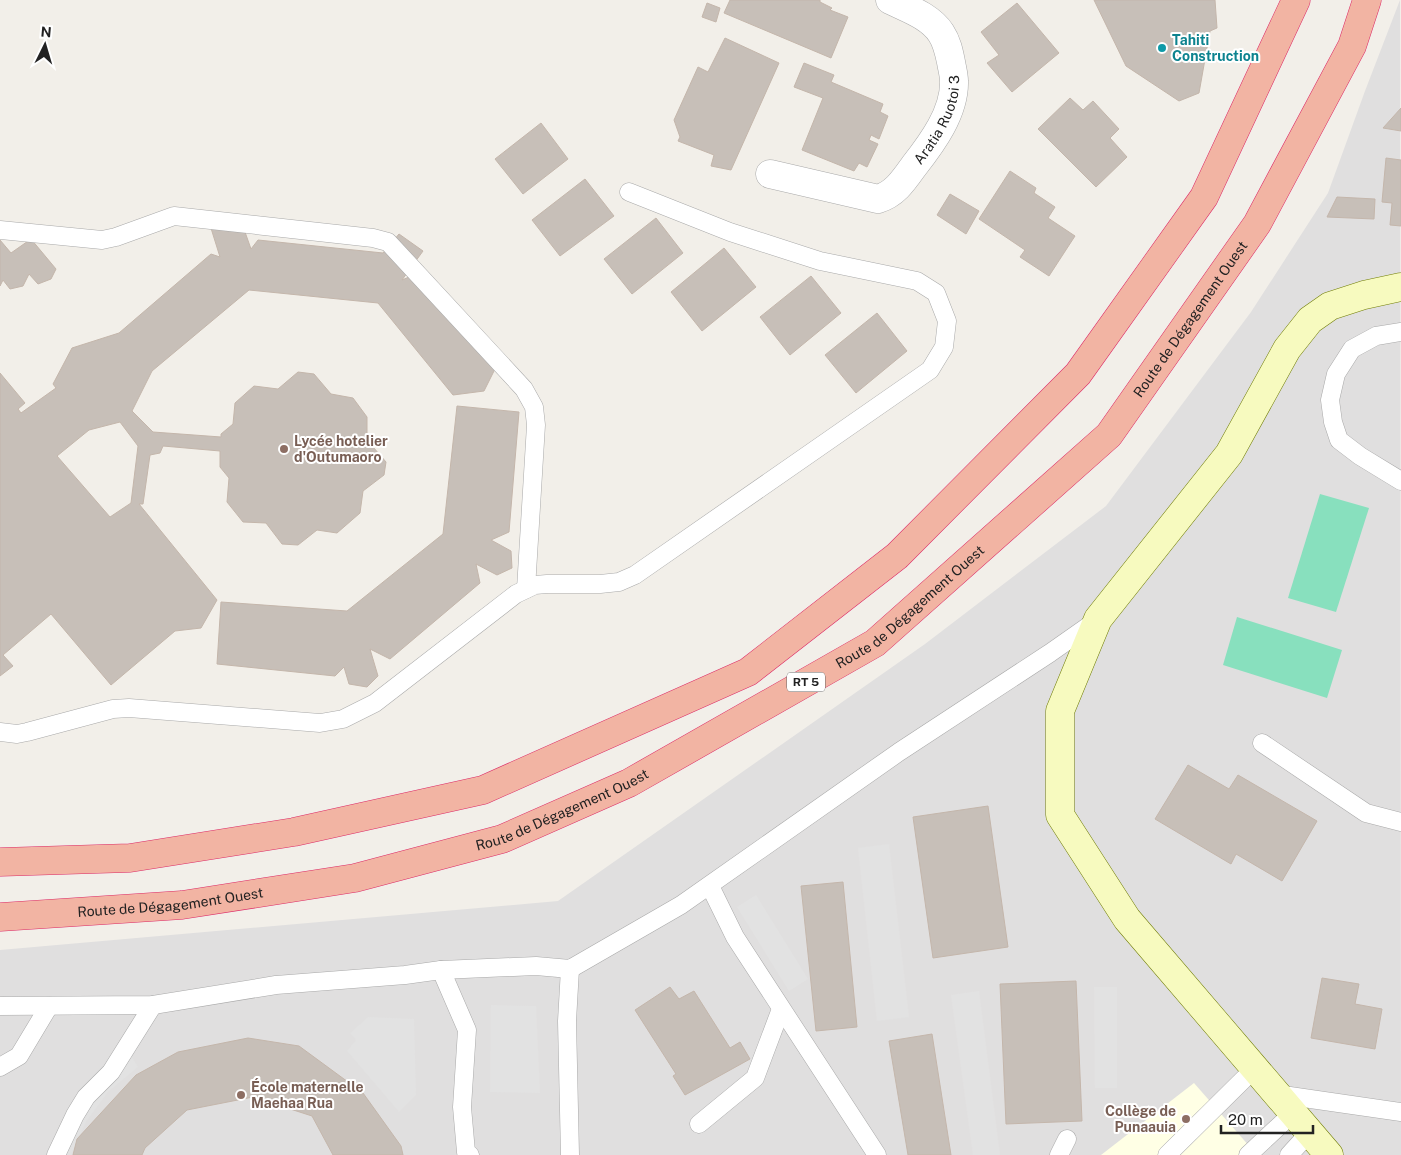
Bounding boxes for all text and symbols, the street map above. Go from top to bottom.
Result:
north arrow [20,20,70,70]
text: N [40,24,52,40]
place label: Tahiti Construction [1172,32,1259,64]
marker: Tahiti Construction [1156,42,1168,54]
street label: Aratia Ruotoi 3 [911,75,962,167]
street label: Route de Dégagement Ouest [1130,238,1250,400]
place label: Lycée hotelier d'Outumaoro [294,433,388,465]
marker: Lycée hotelier d'Outumaoro [278,443,290,455]
street label: Route de Dégagement Ouest [833,542,987,672]
road number: RT 5 [787,672,825,692]
street label: Route de Dégagement Ouest [474,766,651,854]
street label: Route de Dégagement Ouest [77,884,264,920]
place label: École maternelle Maehaa Rua [251,1078,364,1111]
marker: École maternelle Maehaa Rua [235,1089,247,1101]
scale bar [1221,1102,1314,1134]
place label: Collège de Punaauia [1105,1103,1176,1135]
text: 20 m [1228,1111,1263,1128]
marker: Collège de Punaauia [1180,1113,1192,1125]

